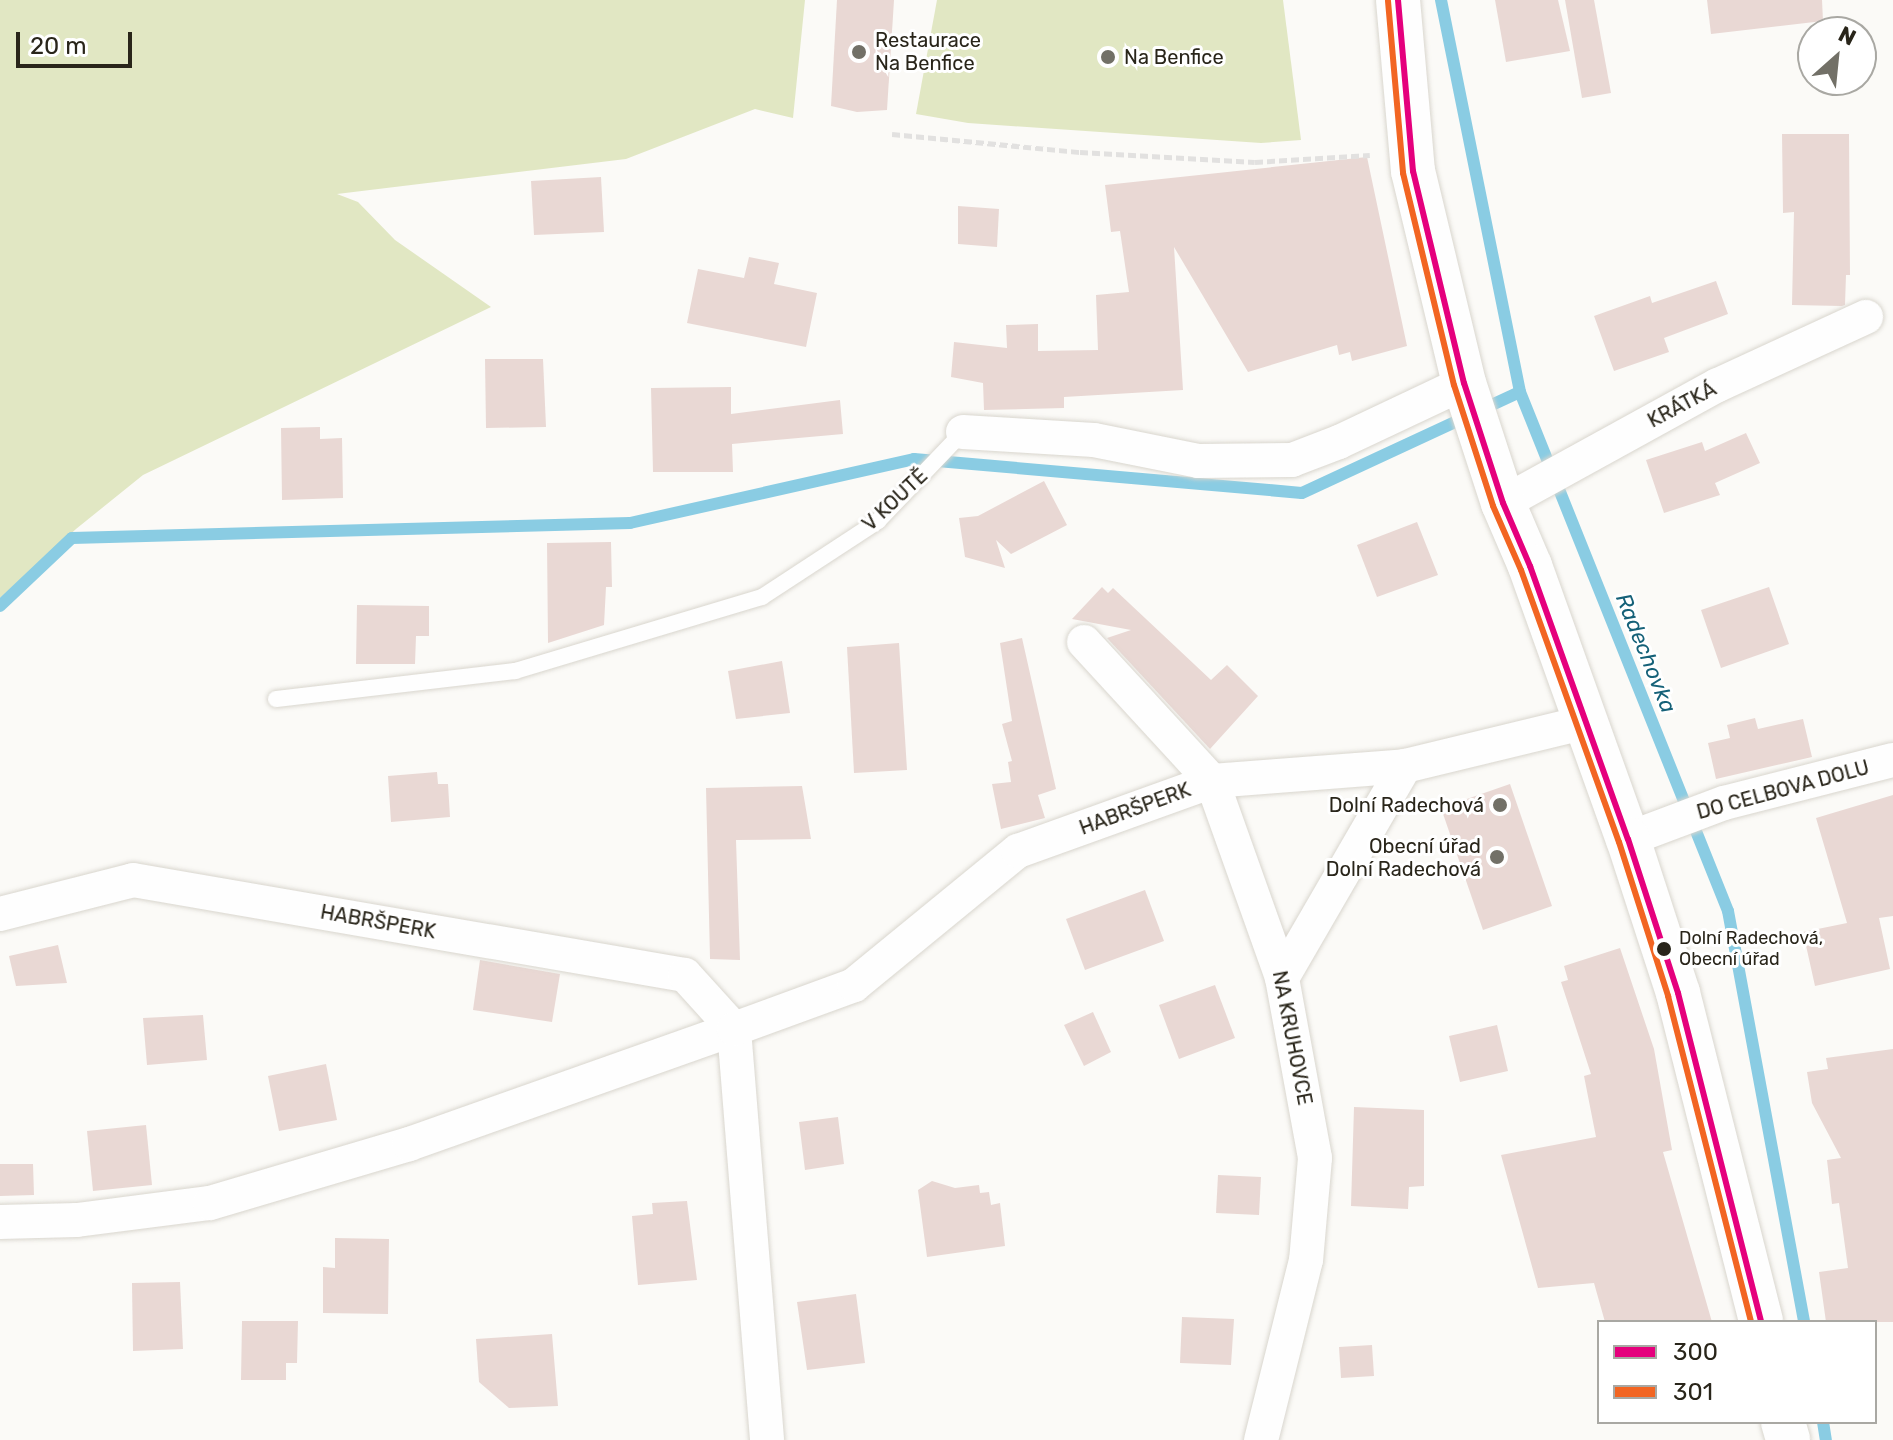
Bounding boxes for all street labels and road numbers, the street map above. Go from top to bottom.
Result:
street label: KRÁTKÁ [1644,377,1720,433]
street label: V KOUTĚ [857,464,933,536]
street label: DO CELBOVA DOLU [1694,755,1872,825]
street label: HABRŠPERK [1076,778,1194,840]
street label: HABRŠPERK [318,900,438,944]
street label: NA KRUHOVCE [1267,969,1317,1107]

